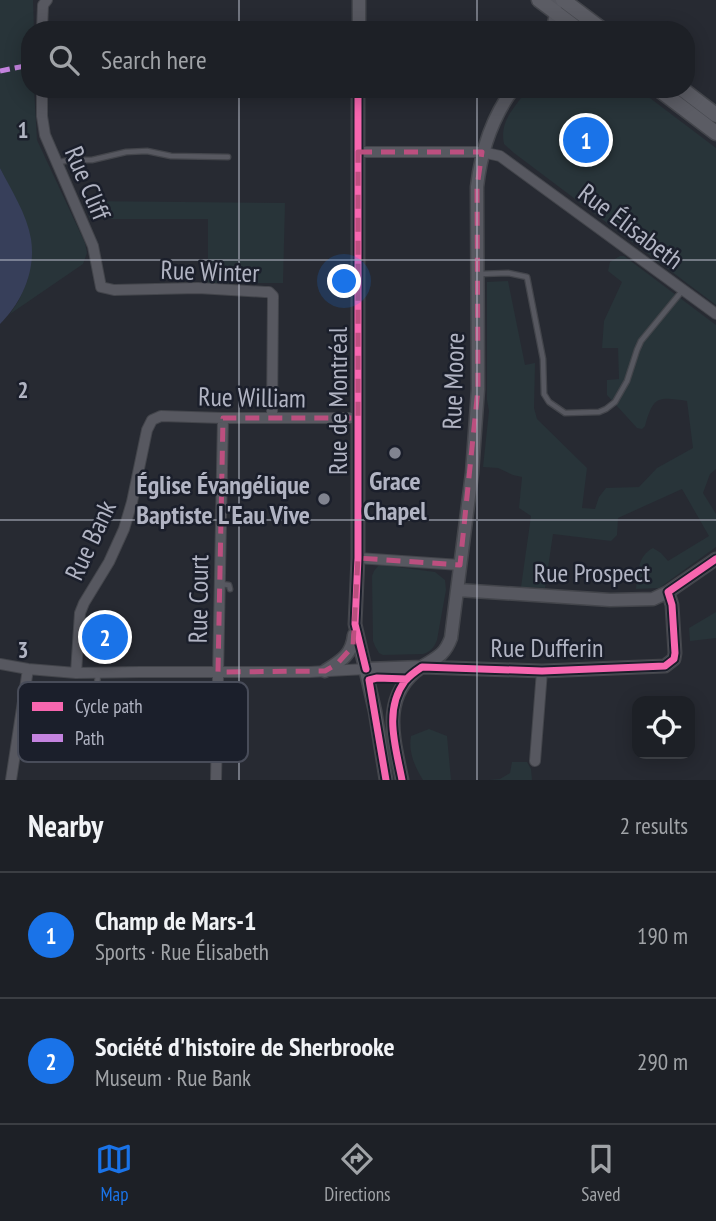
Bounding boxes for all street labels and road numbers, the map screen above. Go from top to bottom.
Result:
street label: Rue Cliff [58,141,119,226]
street label: Rue Élisabeth [572,176,690,276]
street label: Rue Winter [160,253,260,289]
street label: Rue de Montréal [321,327,354,475]
street label: Rue Moore [435,332,471,430]
street label: Rue William [198,380,306,414]
street label: Rue Bank [57,495,123,585]
street label: Rue Court [181,554,215,644]
street label: Rue Prospect [534,556,650,589]
street label: Rue Dufferin [490,631,604,664]

